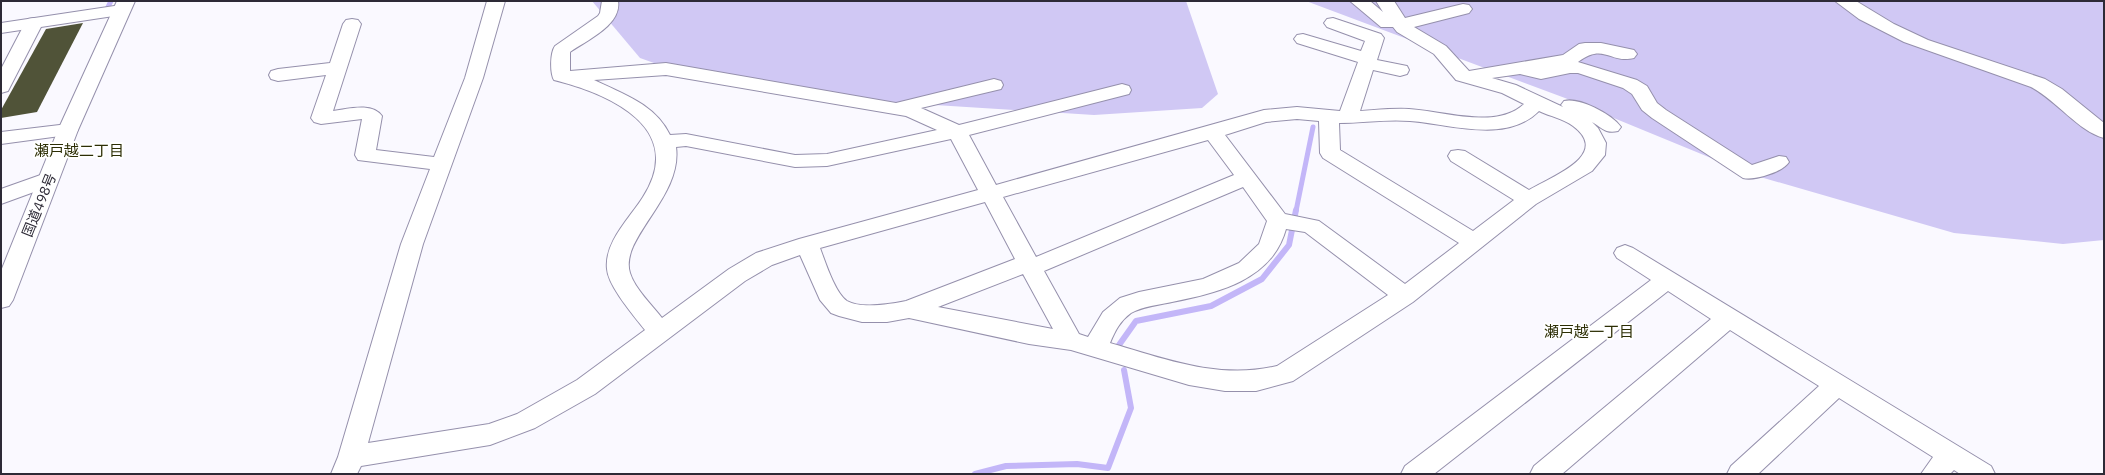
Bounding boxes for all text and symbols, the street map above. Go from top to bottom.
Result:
district label: 瀬戸越二丁目 [34,141,124,160]
street label: 国道498号 [18,170,60,240]
district label: 瀬戸越一丁目 [1544,322,1634,341]

